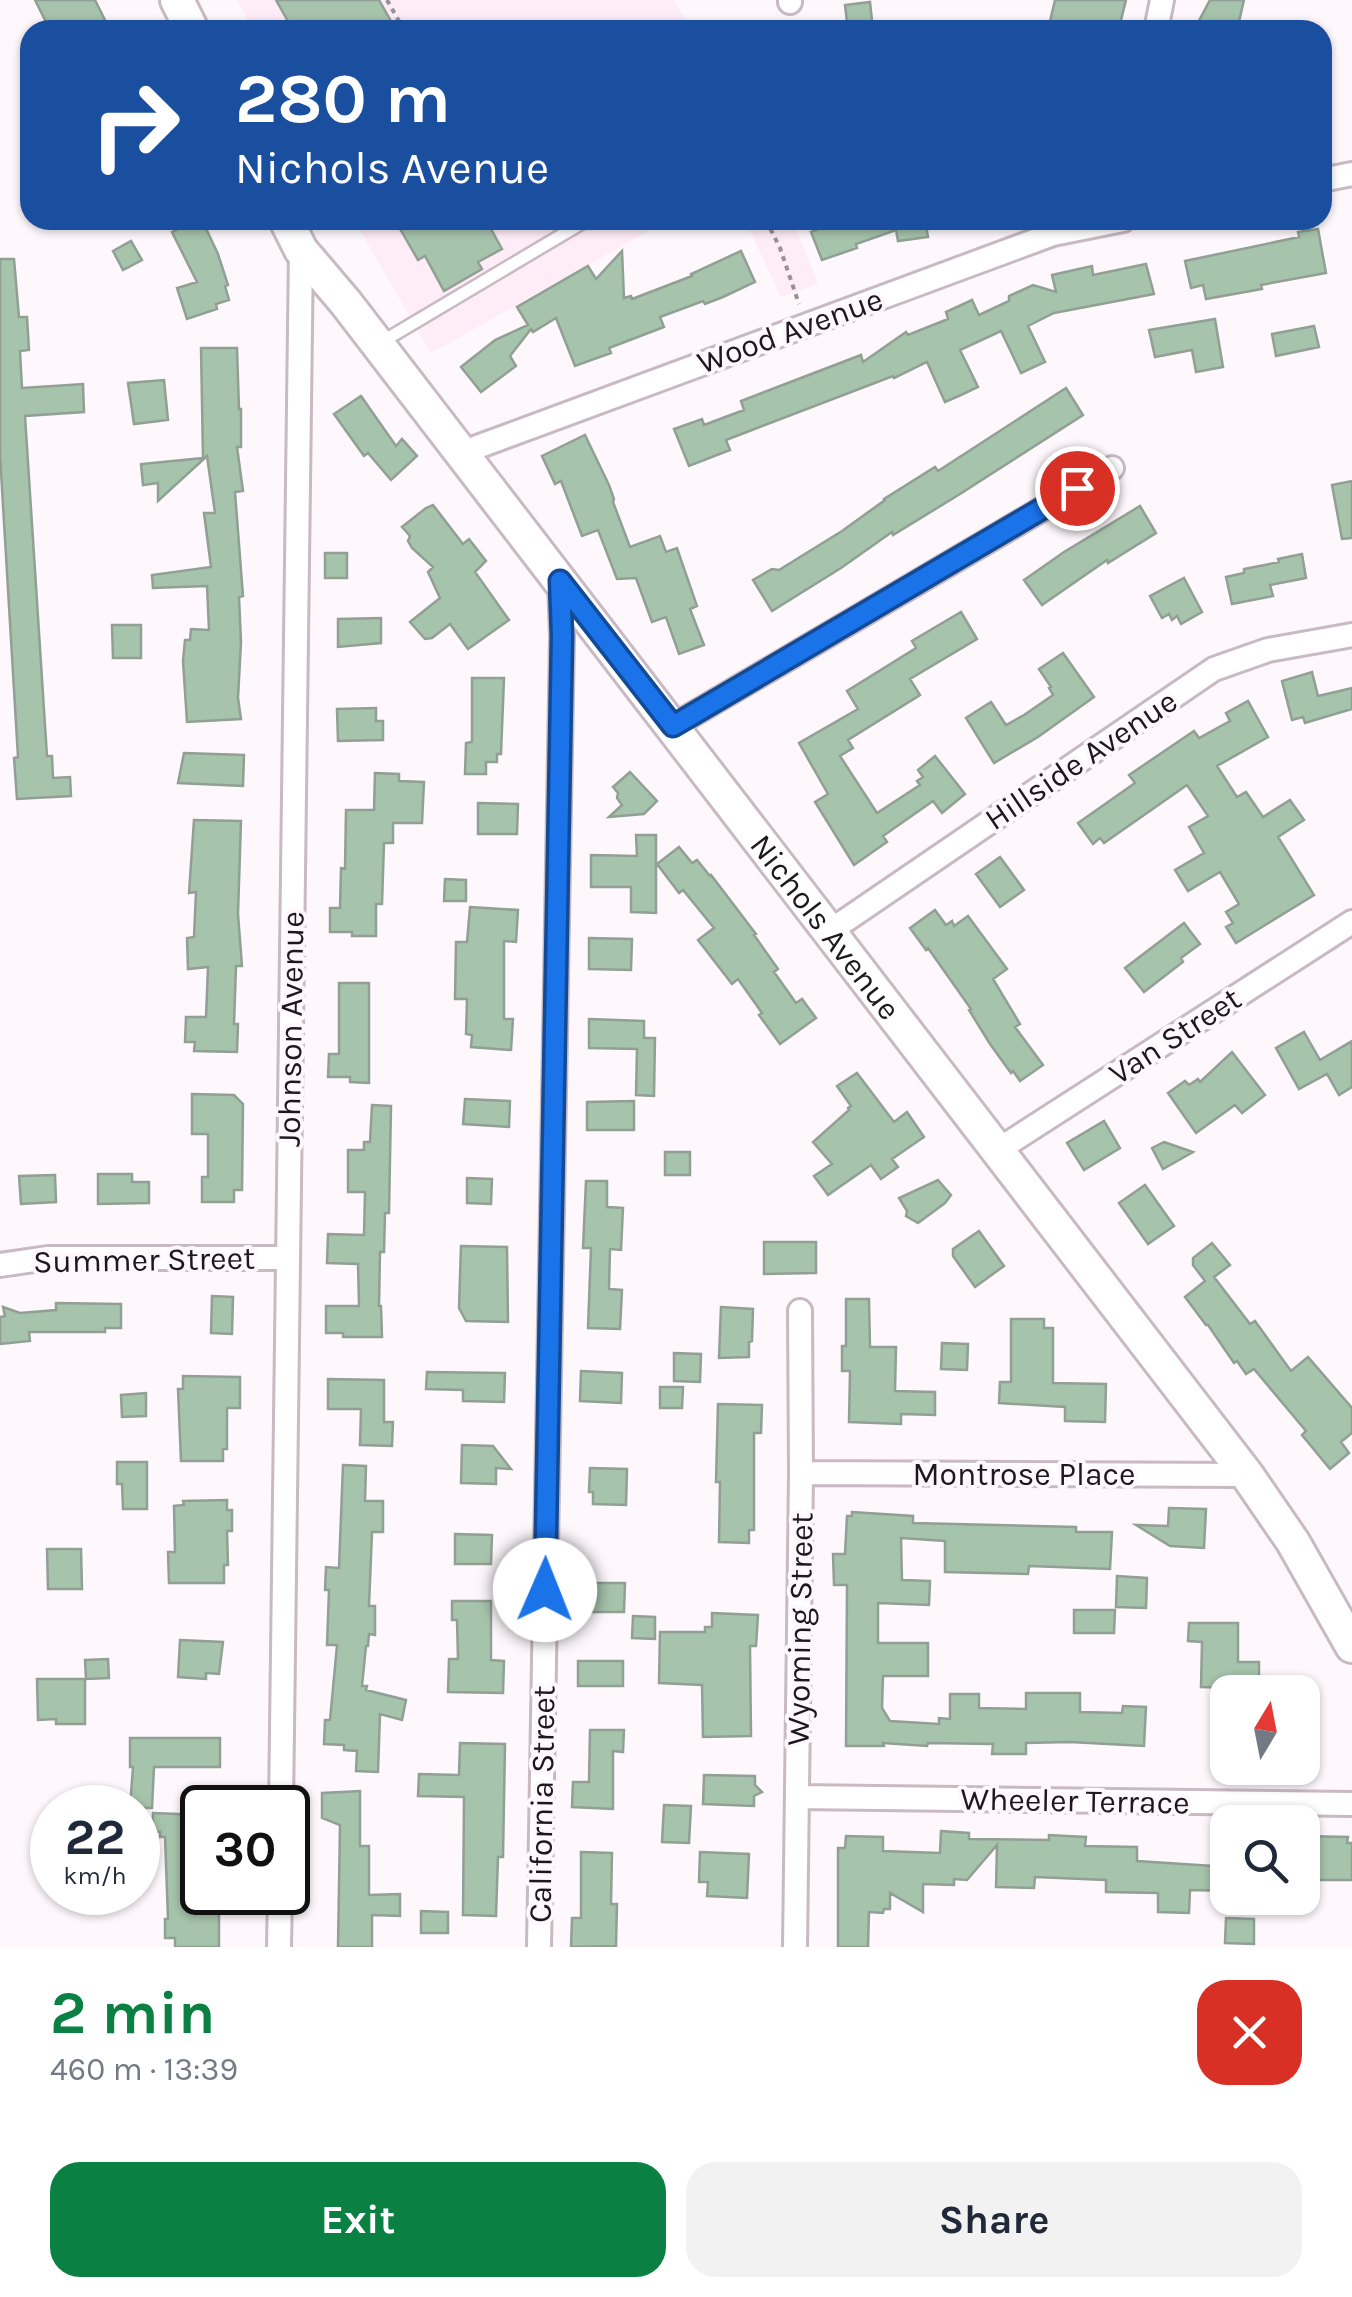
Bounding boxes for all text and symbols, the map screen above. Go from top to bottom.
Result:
text: 280 m [235,58,451,140]
icon: right [70,60,200,190]
text: Nichols Avenue [235,142,549,194]
street label: Wood Avenue [692,280,888,382]
pin [1035,446,1120,531]
icon: arrive [1050,461,1105,516]
street label: Hillside Avenue [978,682,1184,838]
street label: Nichols Avenue [743,827,908,1027]
street label: Johnson Avenue [270,911,312,1147]
street label: Van Street [1102,980,1248,1092]
street label: Summer Street [33,1240,255,1280]
street label: Montrose Place [912,1456,1136,1493]
street label: Wyoming Street [779,1512,821,1746]
position arrow [493,1538,597,1642]
north arrow [1210,1675,1320,1785]
map controls [1210,1675,1320,1915]
street label: California Street [521,1685,563,1923]
street label: Wheeler Terrace [960,1781,1190,1821]
speed limit sign: 30 [180,1785,310,1915]
button: search [1210,1805,1320,1915]
text: 22 [65,1808,125,1867]
text: km/h [63,1861,127,1890]
text: 2 min [50,1978,215,2048]
button: close [1197,1980,1302,2085]
text: 460 m · 13:39 [50,2051,238,2088]
button: Exit [50,2162,666,2277]
button: Share [686,2162,1302,2277]

